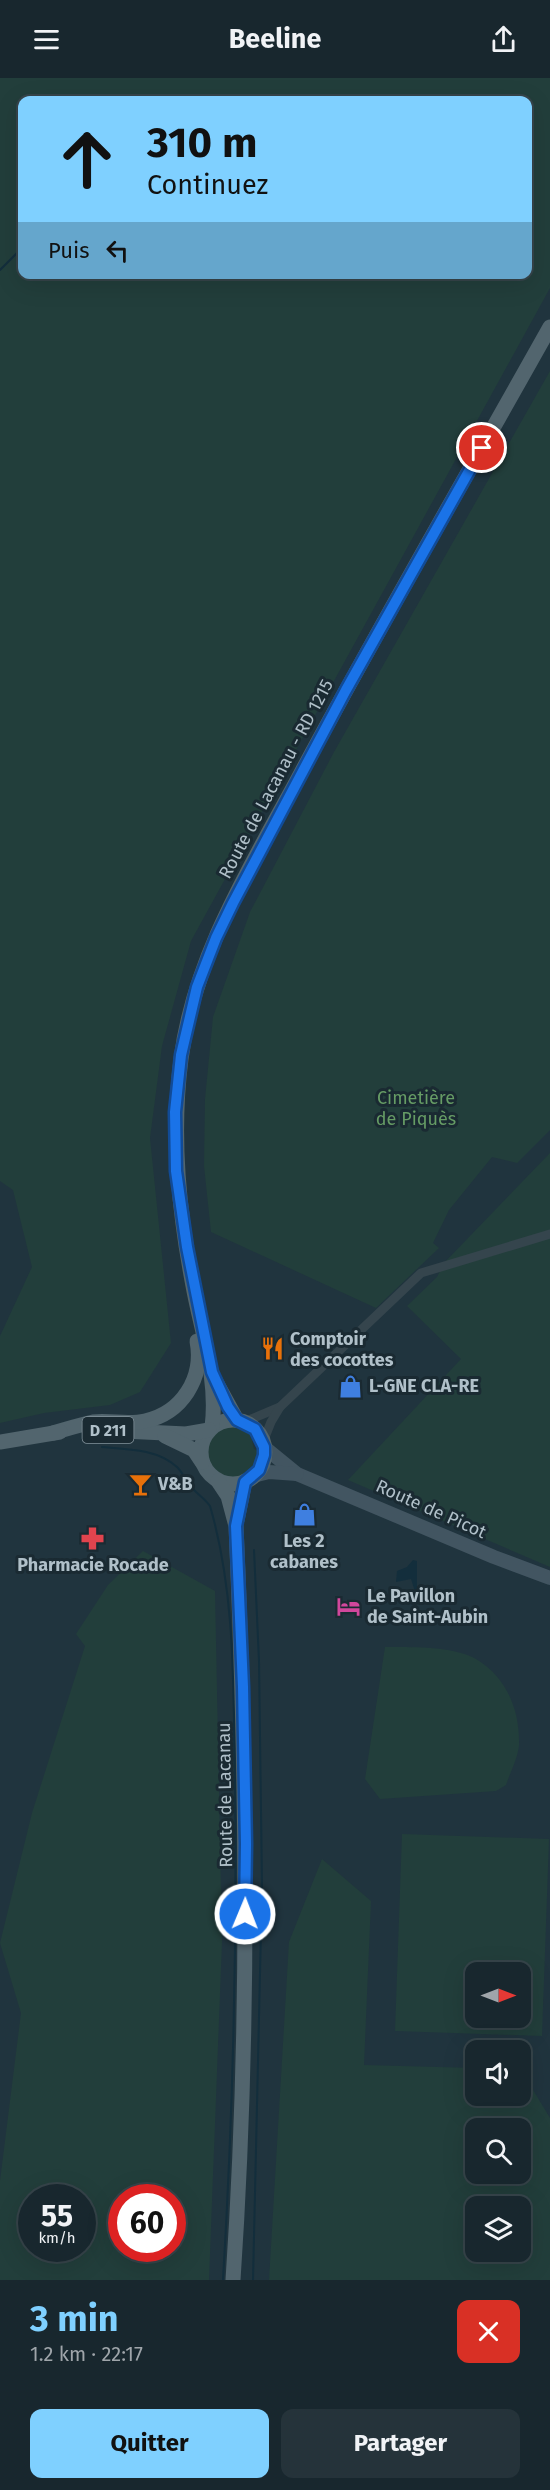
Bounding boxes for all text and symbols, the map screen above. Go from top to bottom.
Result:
icon: menu [30,23,63,56]
text: Beeline [229,23,321,55]
icon: share [487,23,520,56]
text: 310 m [147,118,257,168]
icon: ahead [48,120,126,198]
text: Continuez [147,169,268,201]
icon: left [101,234,134,267]
text: Puis [48,237,89,264]
pin [456,422,507,473]
icon: arrive [465,431,498,464]
street label: Route de Lacanau - RD 1215 [214,676,338,882]
park label: Cimetière de Piquès [376,1087,456,1130]
place label: Comptoir des cocottes [290,1328,394,1371]
restaurant icon: Comptoir des cocottes [259,1336,285,1362]
shop icon: L-GNE CLA-RE [338,1373,364,1399]
place label: L-GNE CLA-RE [369,1375,479,1397]
road number: D 211 [82,1417,134,1443]
bar icon: V&B [127,1471,153,1497]
place label: V&B [157,1473,193,1495]
street label: Route de Picot [372,1475,490,1543]
shop icon: Les 2 cabanes [291,1502,317,1528]
pharmacy icon: Pharmacie Rocade [80,1526,106,1552]
place label: Les 2 cabanes [270,1530,338,1573]
place label: Pharmacie Rocade [17,1554,169,1576]
place label: Le Pavillon de Saint-Aubin [367,1585,488,1628]
hotel icon: Le Pavillon de Saint-Aubin [336,1593,362,1619]
street label: Route de Lacanau [213,1722,237,1868]
position arrow [213,1882,277,1946]
north arrow [465,1962,531,2028]
map controls [465,1962,531,2262]
button: sound [465,2040,531,2106]
button: search [465,2118,531,2184]
speed limit sign: 60 [108,2184,186,2262]
button: layers [465,2196,531,2262]
text: 55 [41,2198,73,2234]
text: km/h [38,2229,76,2247]
text: 3 min [30,2297,119,2341]
button: close [457,2300,520,2363]
text: 1.2 km · 22:17 [30,2342,143,2366]
button: Quitter [30,2409,269,2478]
button: Partager [281,2409,520,2478]

